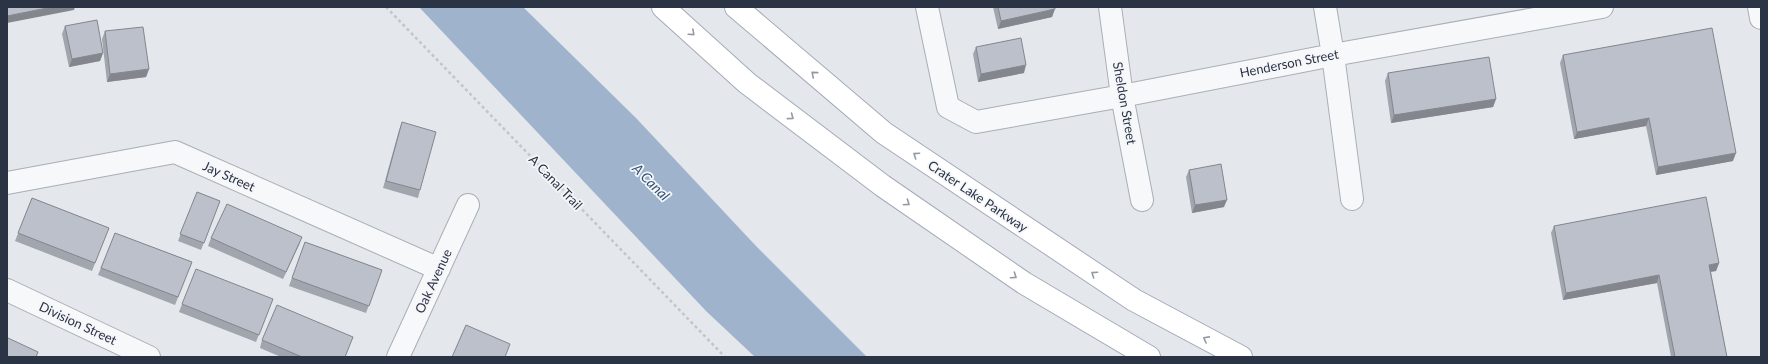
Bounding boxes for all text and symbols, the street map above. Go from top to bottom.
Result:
one-way arrow [687,28,695,36]
street label: Henderson Street [1238,45,1340,80]
street label: Sheldon Street [1110,60,1140,146]
one-way arrow [812,71,819,78]
one-way arrow [787,112,794,119]
street label: A Canal Trail [526,151,586,213]
one-way arrow [913,152,920,159]
street label: Jay Street [200,157,258,195]
street label: Crater Lake Parkway [925,157,1031,236]
water label: A Canal [629,159,673,204]
one-way arrow [903,198,910,206]
street label: Oak Avenue [411,246,455,316]
one-way arrow [1010,271,1017,279]
one-way arrow [1091,271,1098,279]
street label: Division Street [37,298,120,348]
one-way arrow [1203,336,1210,343]

